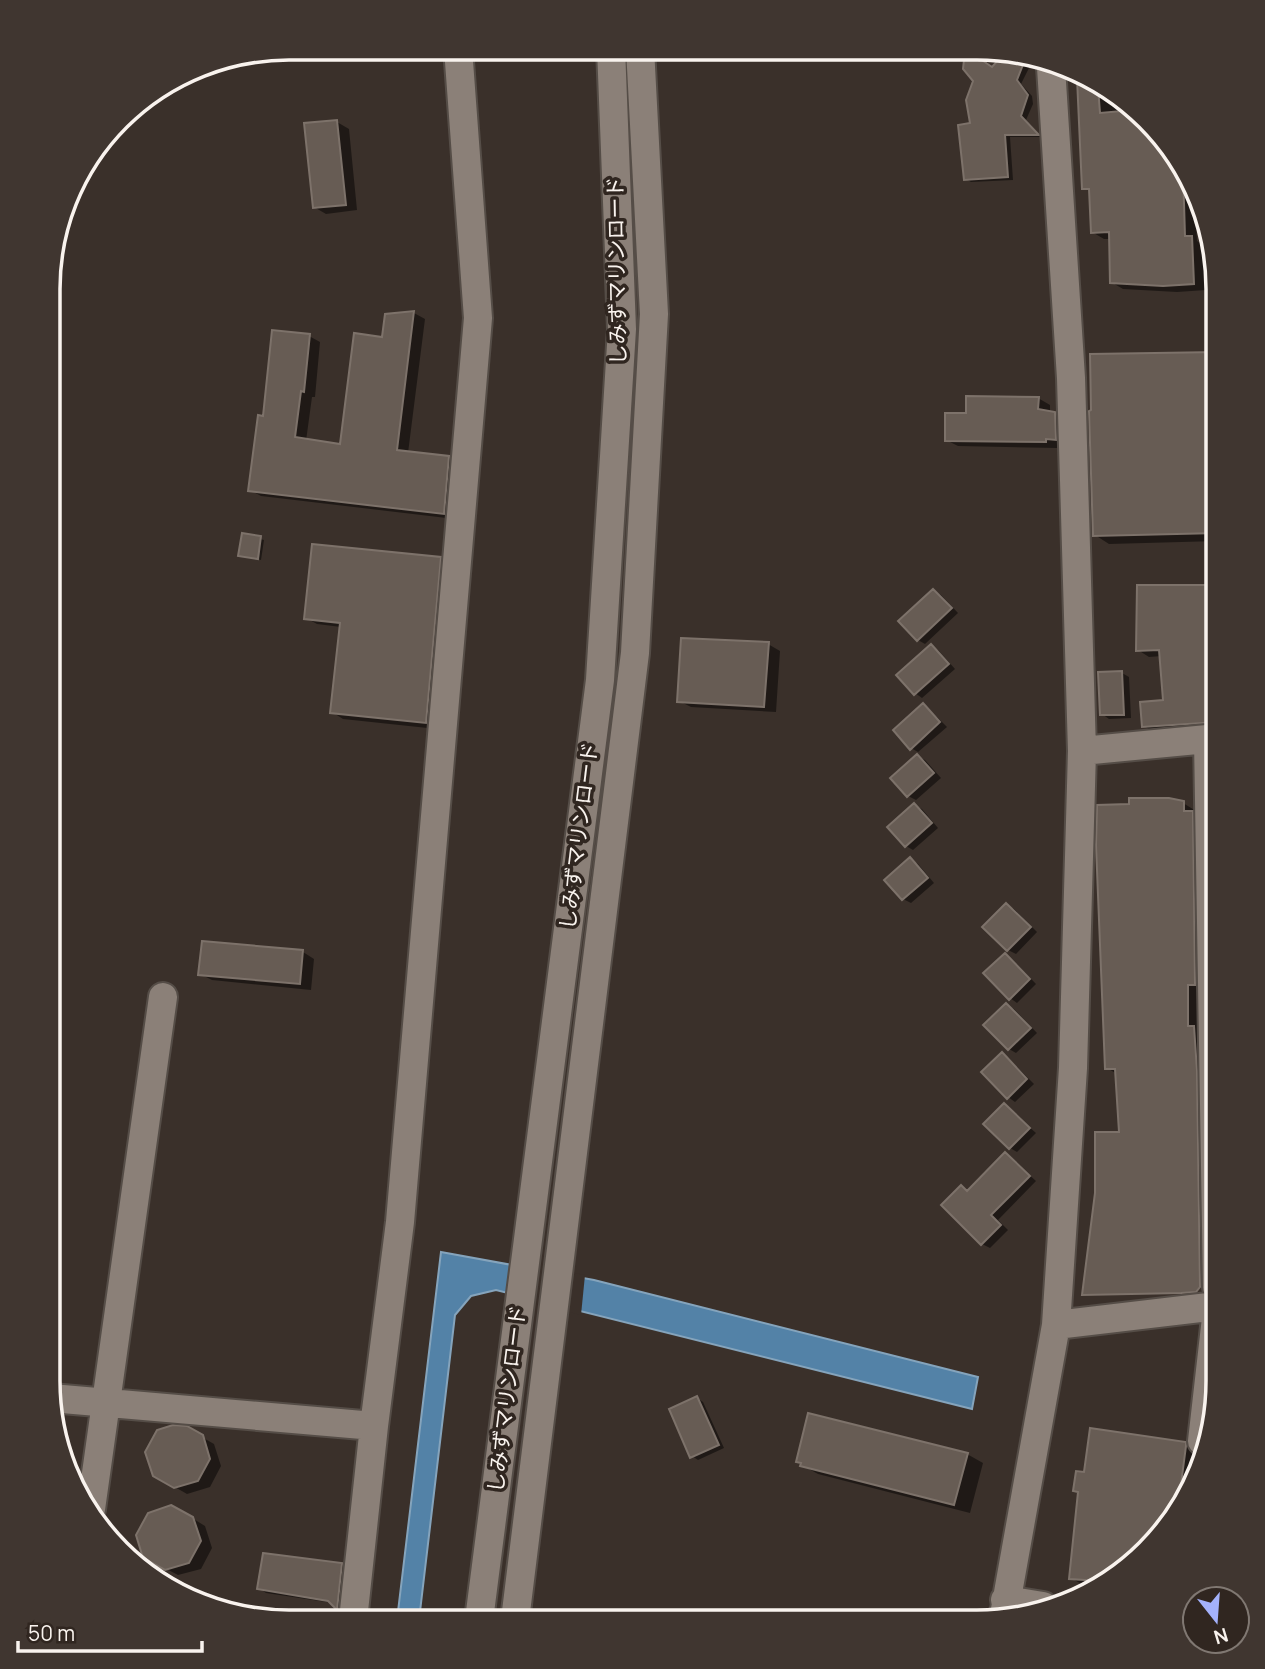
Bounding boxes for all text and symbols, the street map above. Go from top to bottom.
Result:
street label: しみずマリンロード [600,176,632,366]
street label: しみずマリンロード [553,740,603,931]
street label: しみずマリンロード [481,1303,531,1494]
north arrow [1181,1585,1251,1655]
scale bar [18,1610,201,1654]
text: 50 m [28,1619,75,1647]
text: N [1211,1622,1231,1651]

